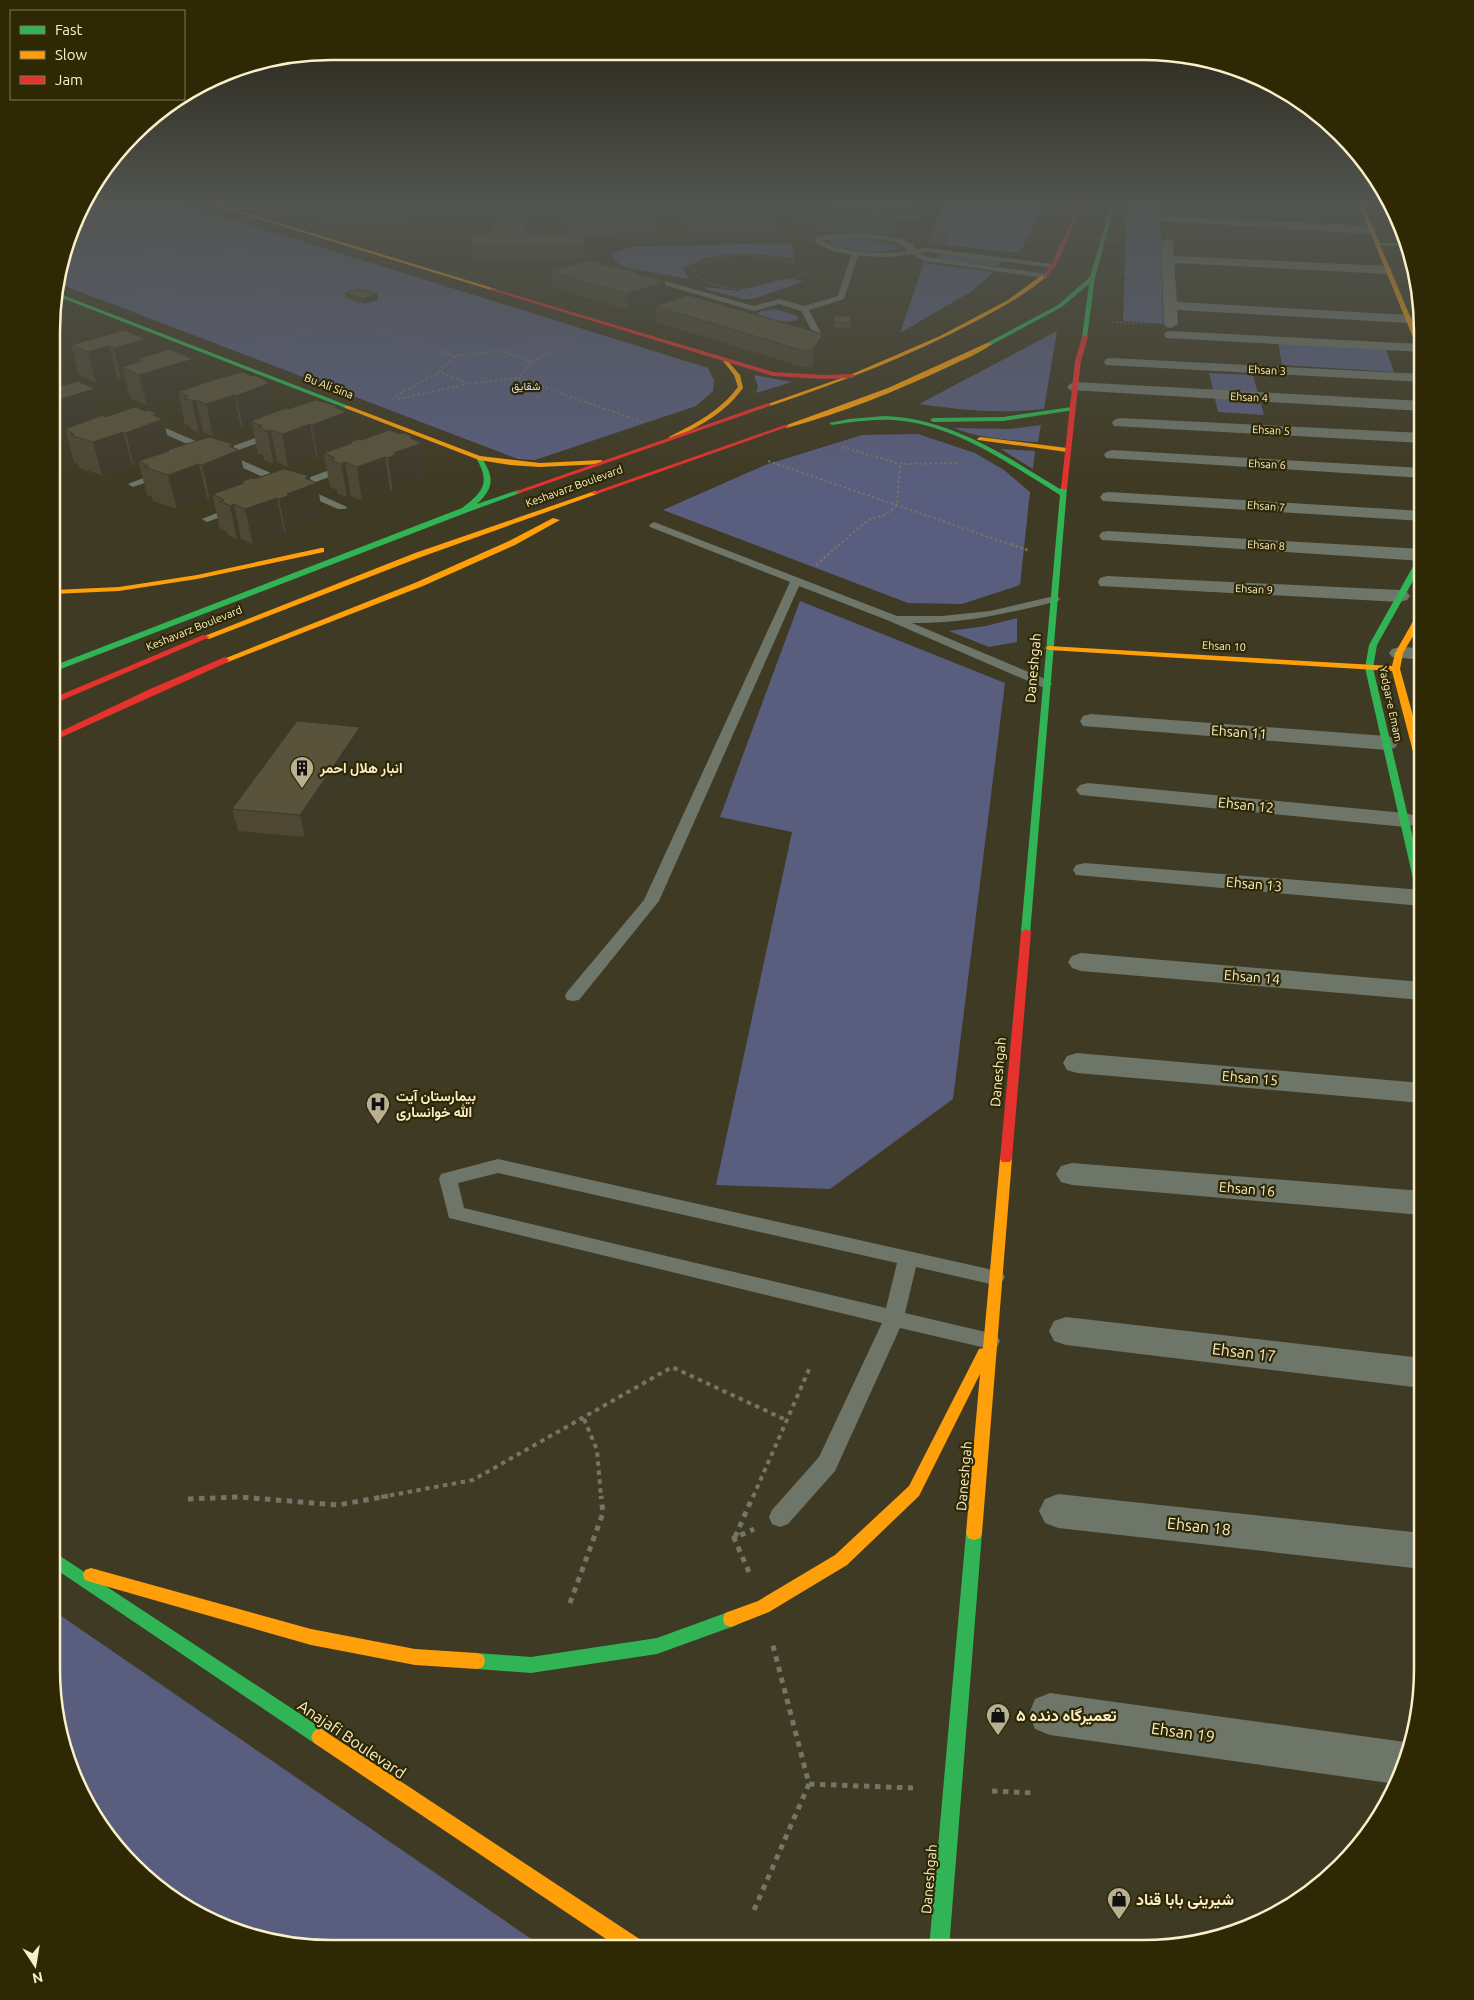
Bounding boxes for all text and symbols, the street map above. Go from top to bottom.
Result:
legend [10,10,185,100]
text: Fast [55,21,83,38]
text: Slow [55,46,88,63]
text: Jam [55,71,83,88]
street label: Ehsan 3 [1248,363,1286,377]
street label: Bu Ali Sina [303,371,355,401]
park label: شقایق [512,380,541,393]
street label: Ehsan 4 [1230,390,1268,404]
street label: Ehsan 5 [1252,423,1290,437]
street label: Ehsan 6 [1248,457,1286,471]
street label: Keshavarz Boulevard [524,463,624,509]
street label: Ehsan 7 [1247,499,1285,513]
street label: Ehsan 8 [1247,538,1285,552]
street label: Ehsan 9 [1235,582,1273,596]
street label: Keshavarz Boulevard [144,603,244,653]
street label: Daneshgah [1022,632,1044,704]
street label: Ehsan 10 [1202,639,1246,653]
street label: Yadgar-e Emam [1377,665,1405,743]
street label: Ehsan 11 [1210,722,1268,742]
building icon: انبار هلال احمر [289,755,315,789]
place label: انبار هلال احمر [319,760,403,777]
street label: Ehsan 12 [1217,794,1275,816]
street label: Ehsan 13 [1225,874,1283,894]
street label: Ehsan 14 [1223,967,1281,987]
street label: Daneshgah [987,1036,1009,1108]
street label: Ehsan 15 [1221,1068,1279,1088]
place label: بیمارستان آیت الله خوانساری [396,1088,476,1121]
hospital icon: بیمارستان آیت الله خوانساری [365,1091,391,1125]
street label: Ehsan 16 [1218,1179,1276,1199]
street label: Ehsan 17 [1211,1339,1277,1365]
street label: Daneshgah [953,1440,975,1512]
street label: Ehsan 18 [1166,1514,1232,1538]
street label: Anajafi Boulevard [294,1696,410,1782]
shop icon: تعمیرگاه دنده ۵ [985,1702,1011,1736]
place label: تعمیرگاه دنده ۵ [1016,1706,1117,1726]
street label: Ehsan 19 [1150,1719,1216,1745]
street label: Daneshgah [918,1843,940,1915]
shop icon: شیرینی بابا قناد [1106,1886,1132,1920]
place label: شیرینی بابا قناد [1136,1890,1234,1910]
north arrow [10,1940,60,1990]
text: N [31,1969,44,1987]

